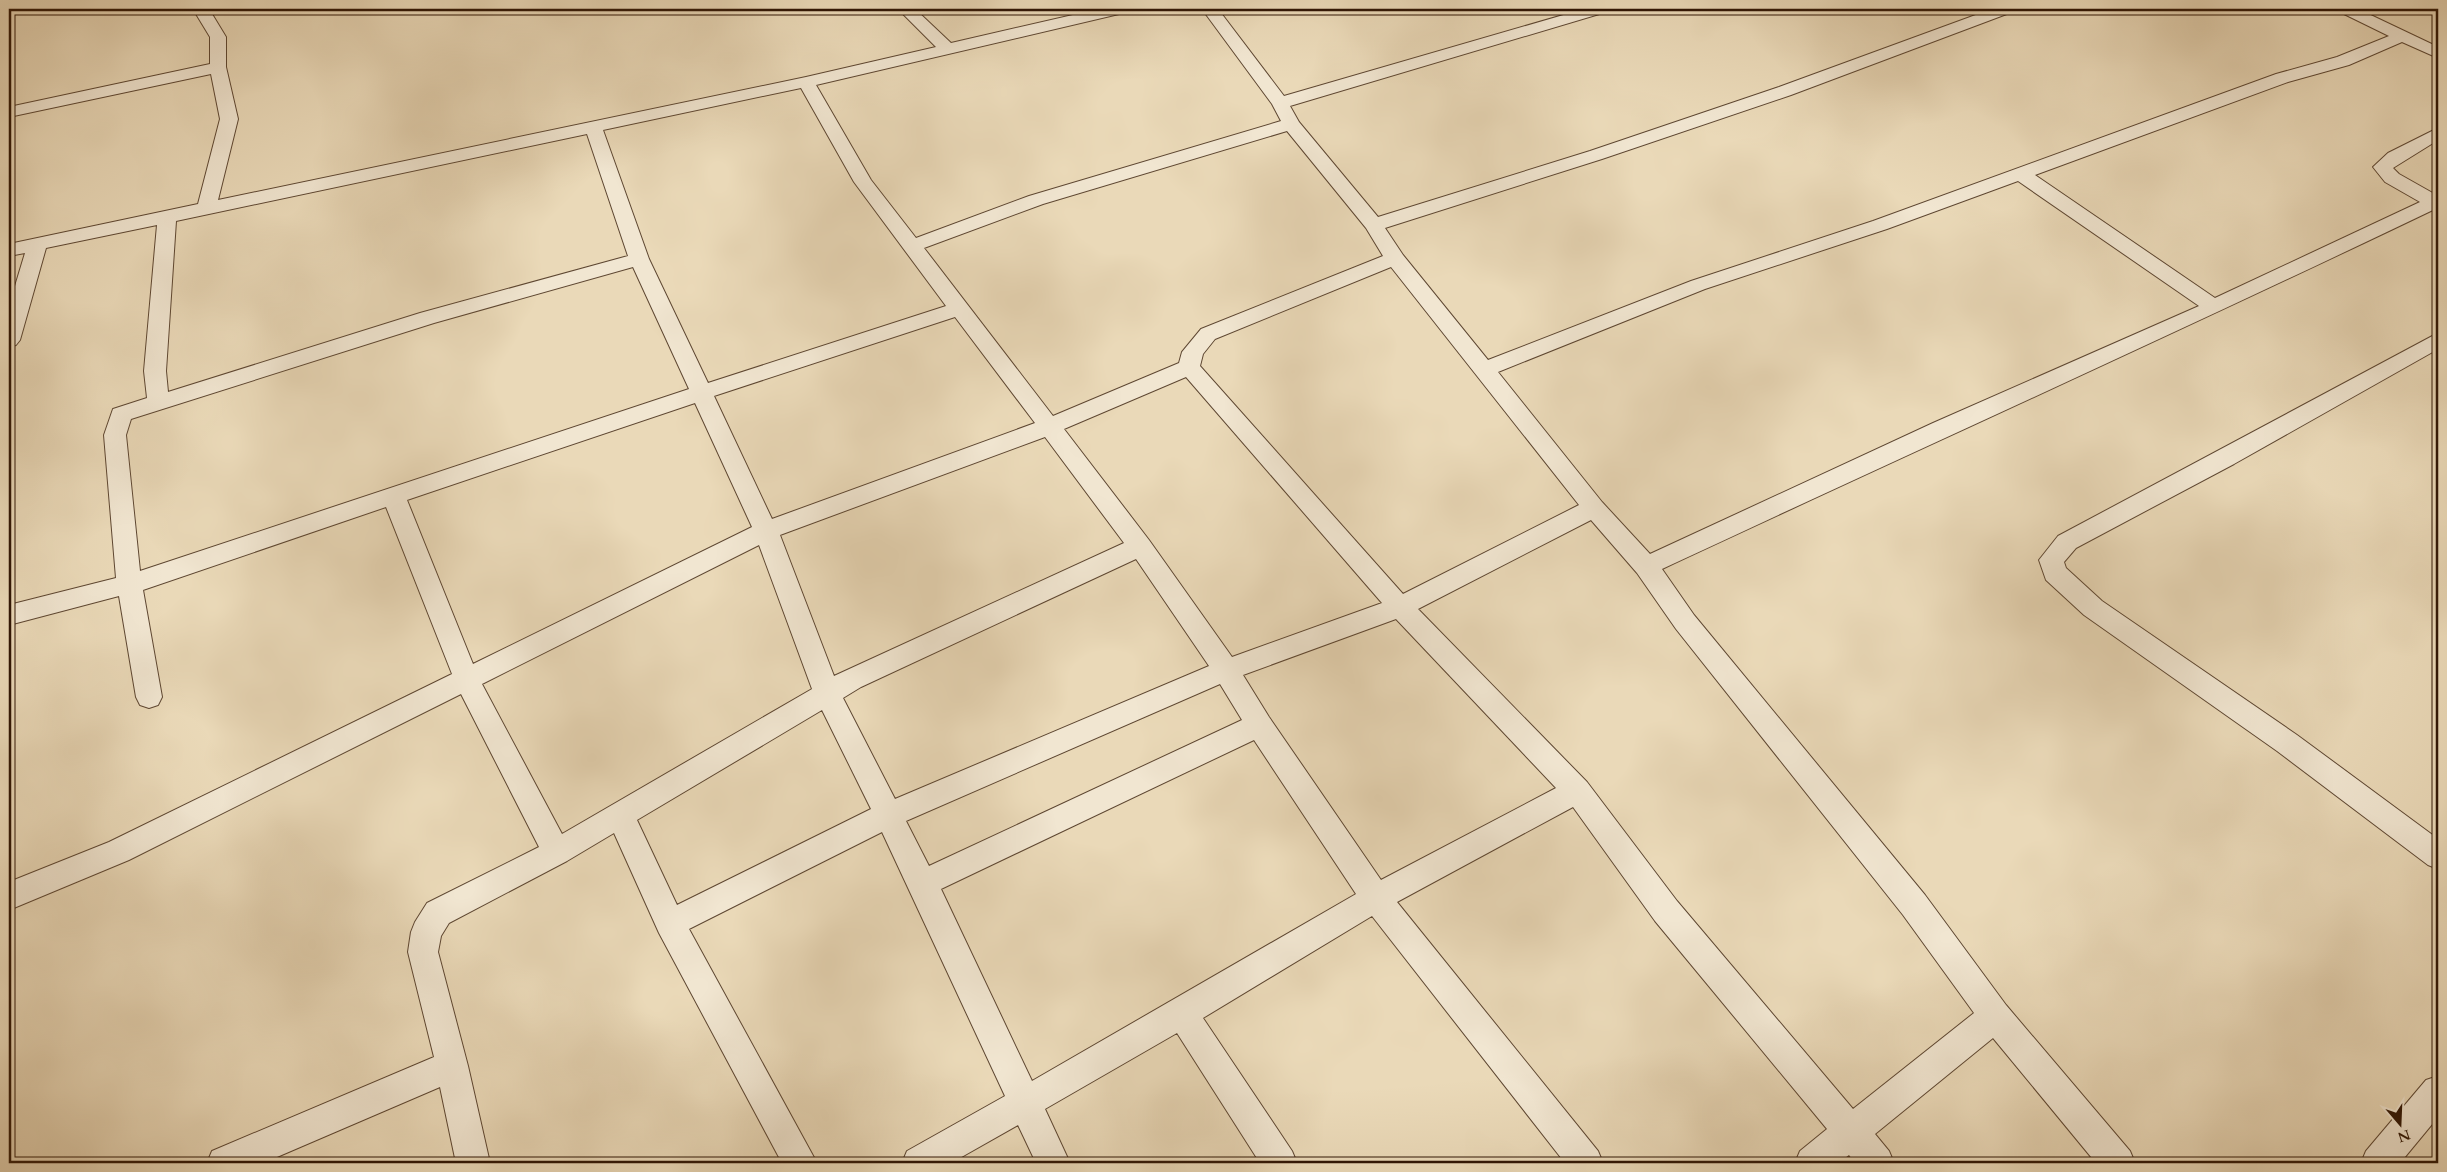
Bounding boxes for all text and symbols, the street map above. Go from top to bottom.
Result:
north arrow [2374,1100,2424,1150]
text: N [2395,1125,2413,1147]

